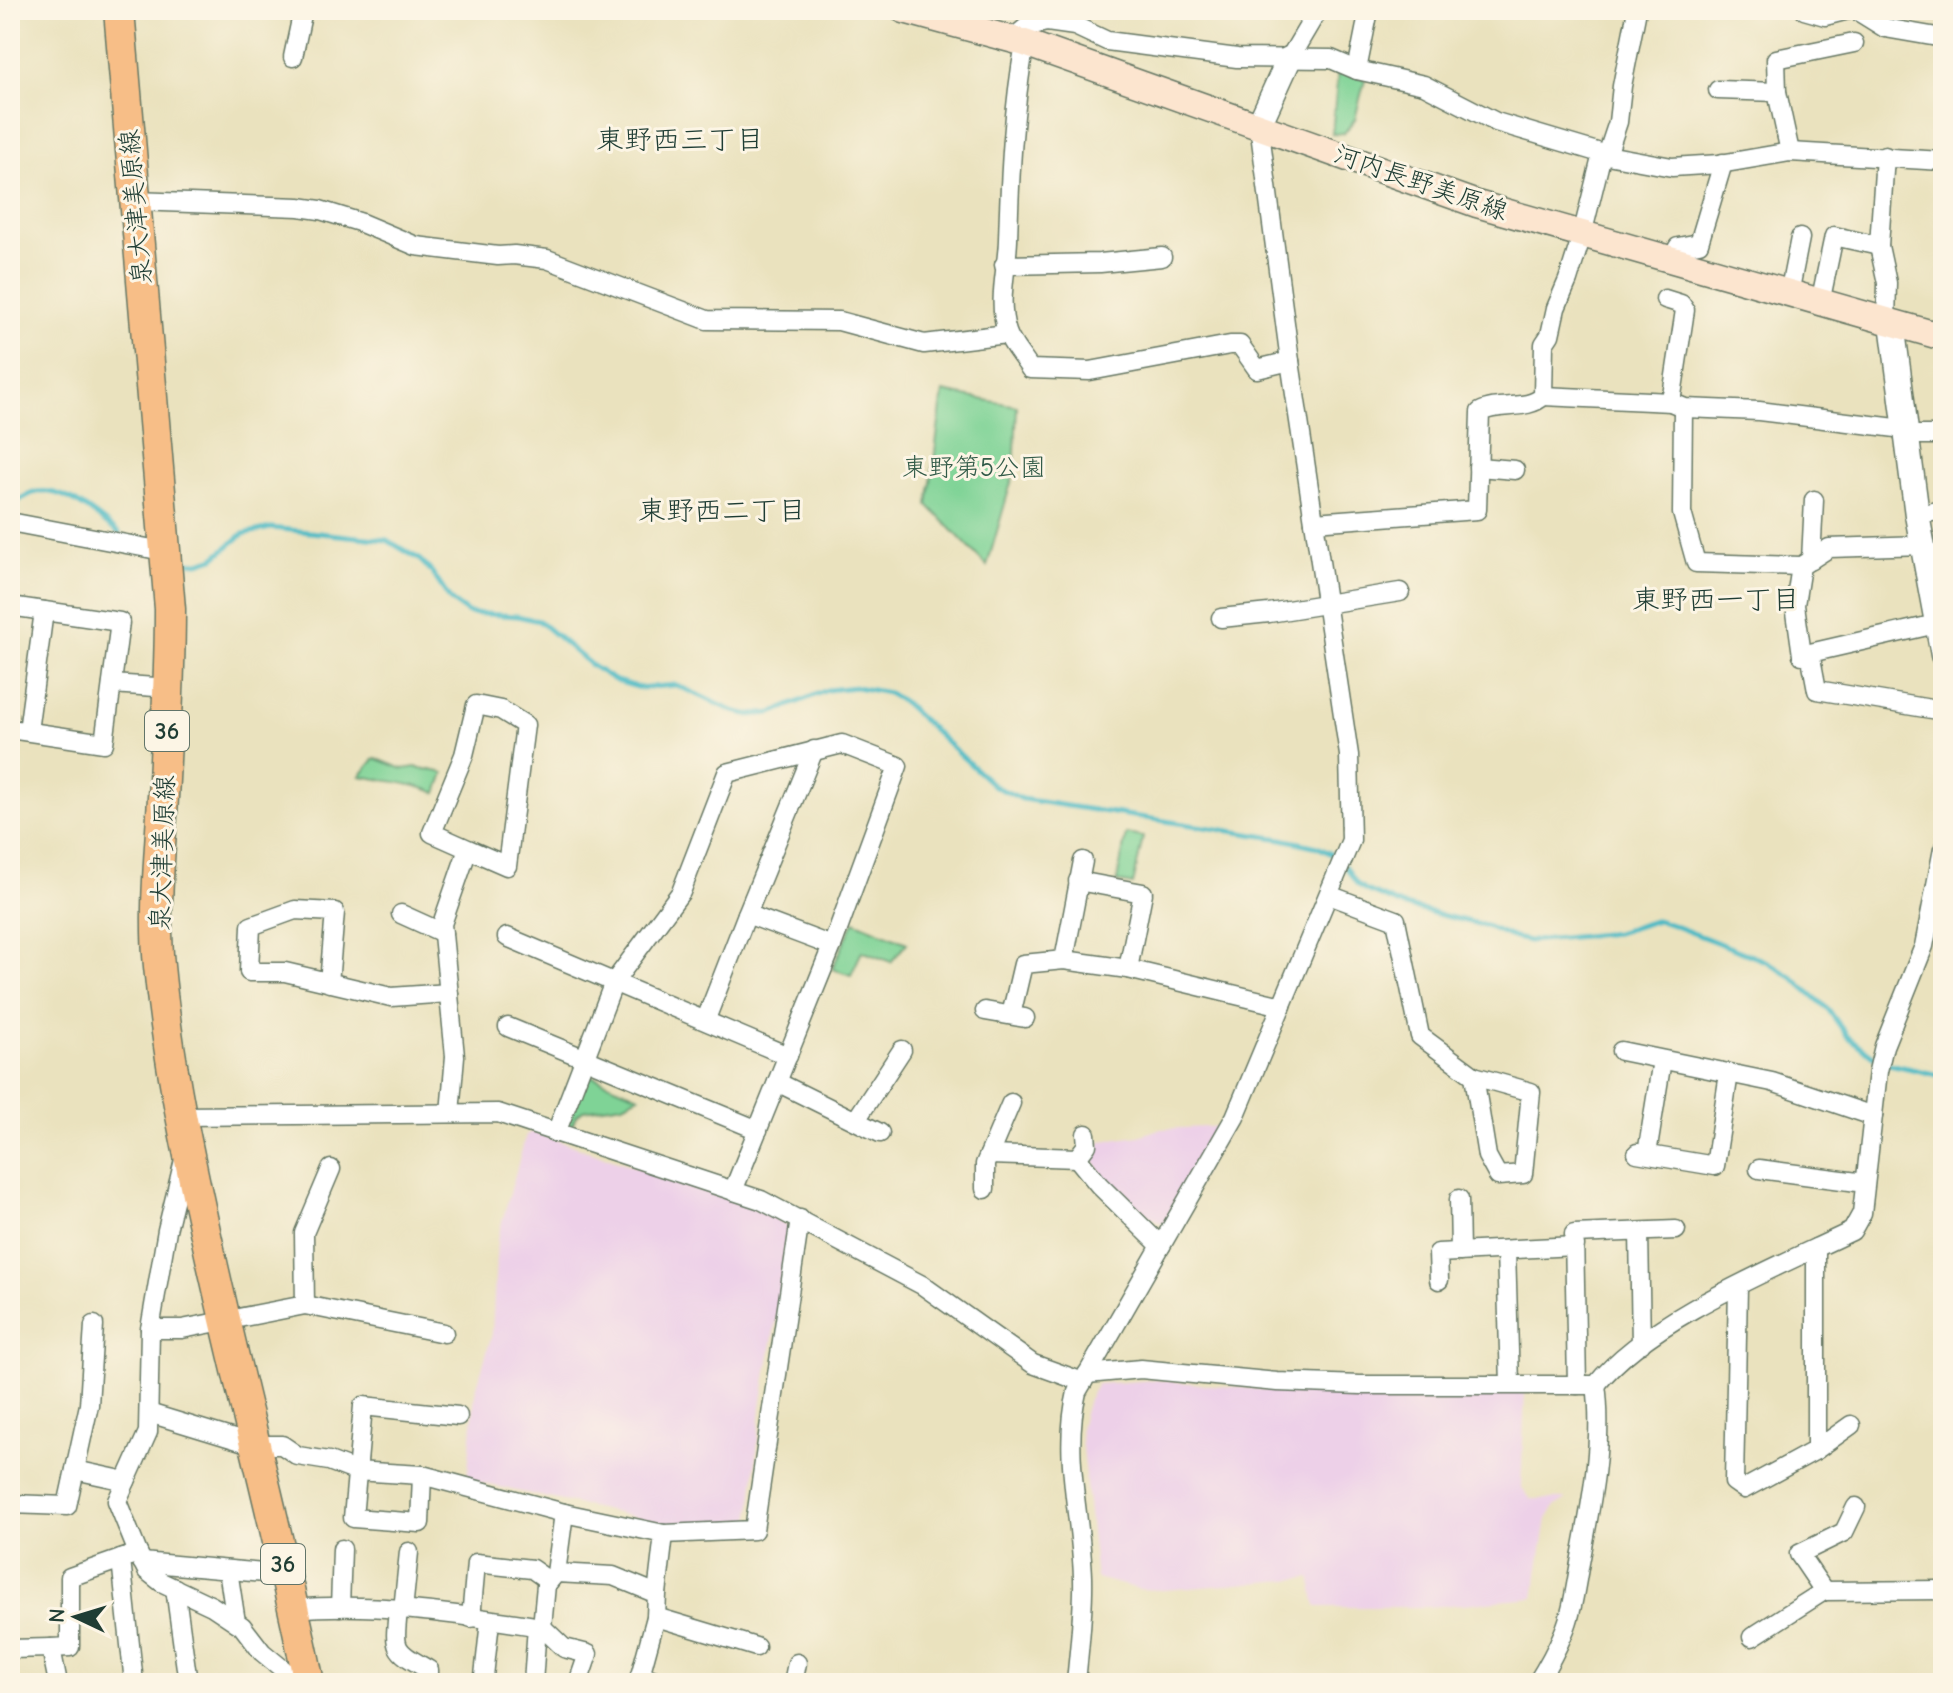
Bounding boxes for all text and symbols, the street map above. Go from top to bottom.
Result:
district label: 東野西三丁目 [596,124,764,156]
street label: 泉大津美原線 [114,128,158,286]
street label: 河内長野美原線 [1330,139,1512,227]
park label: 東野第5公園 [902,453,1046,483]
district label: 東野西二丁目 [638,495,806,527]
district label: 東野西一丁目 [1632,584,1800,616]
road number: 36 [145,711,189,751]
street label: 泉大津美原線 [145,775,181,932]
road number: 36 [261,1544,305,1584]
north arrow [36,1577,116,1657]
text: N [44,1608,71,1624]

